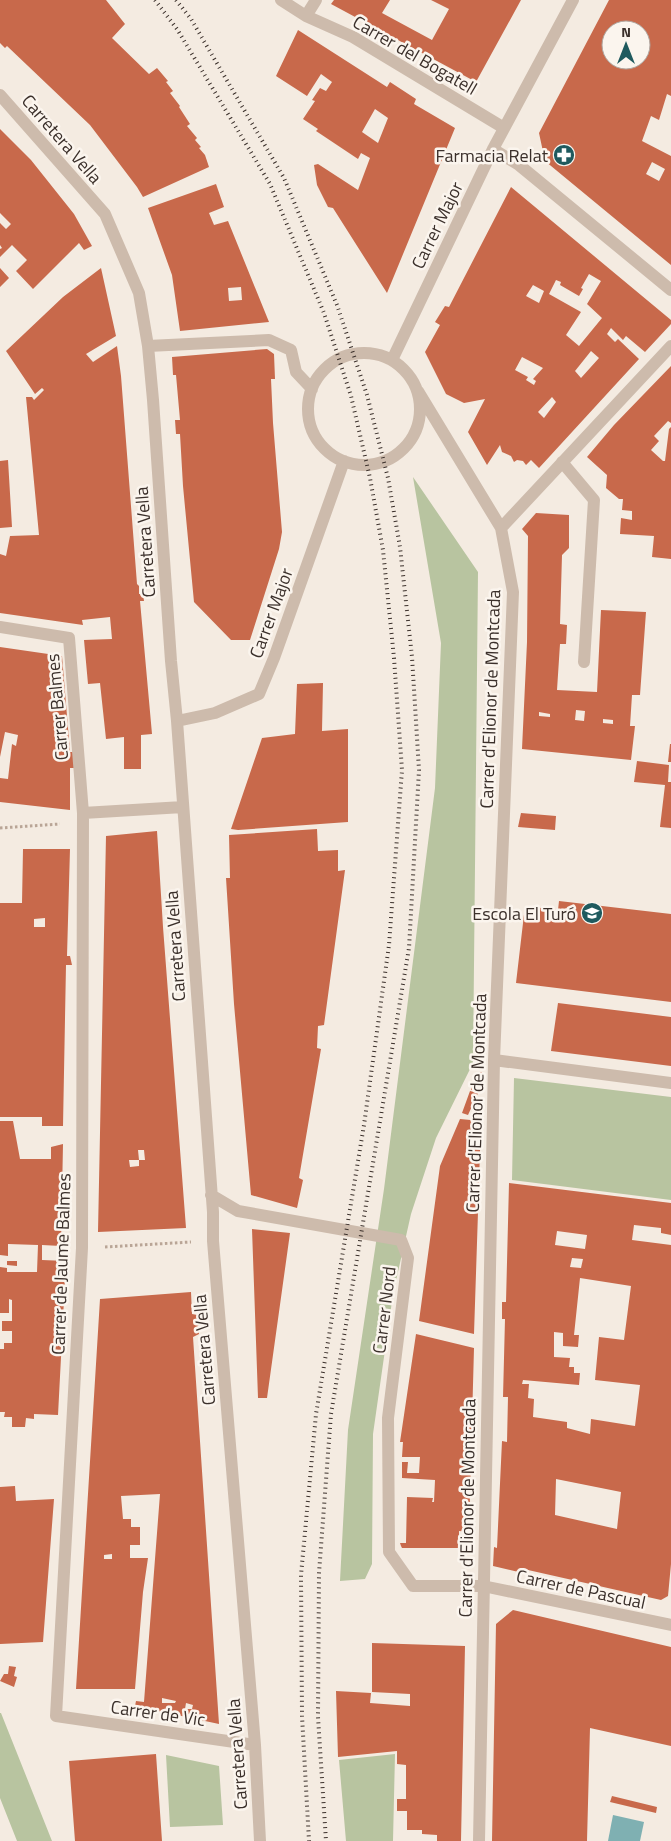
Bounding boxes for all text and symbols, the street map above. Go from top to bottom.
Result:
street label: Carrer del Bogatell [348,8,482,102]
north arrow [601,20,651,70]
text: N [621,21,631,42]
street label: Carretera Vella [15,88,109,190]
place label: Farmacia Relat [436,142,549,169]
pharmacy icon: Farmacia Relat [552,143,576,167]
street label: Carrer Major [404,177,470,273]
street label: Carretera Vella [128,486,162,598]
street label: Carrer Major [242,564,300,662]
street label: Carrer d'Elionor de Montcada [473,589,507,809]
street label: Carrer Balmes [39,652,75,762]
street label: Carretera Vella [158,890,192,1002]
place label: Escola El Turó [472,900,576,927]
school or university icon: Escola El Turó [580,901,604,925]
street label: Carrer d'Elionor de Montcada [459,993,493,1213]
street label: Carrer de Jaume Balmes [44,1173,78,1355]
street label: Carrer Nord [365,1265,403,1355]
street label: Carretera Vella [186,1294,222,1406]
street label: Carrer d'Elionor de Montcada [452,1398,482,1618]
street label: Carrer de Pascual [514,1562,648,1616]
street label: Carrer de Vic [109,1693,207,1733]
street label: Carretera Vella [220,1698,254,1810]

